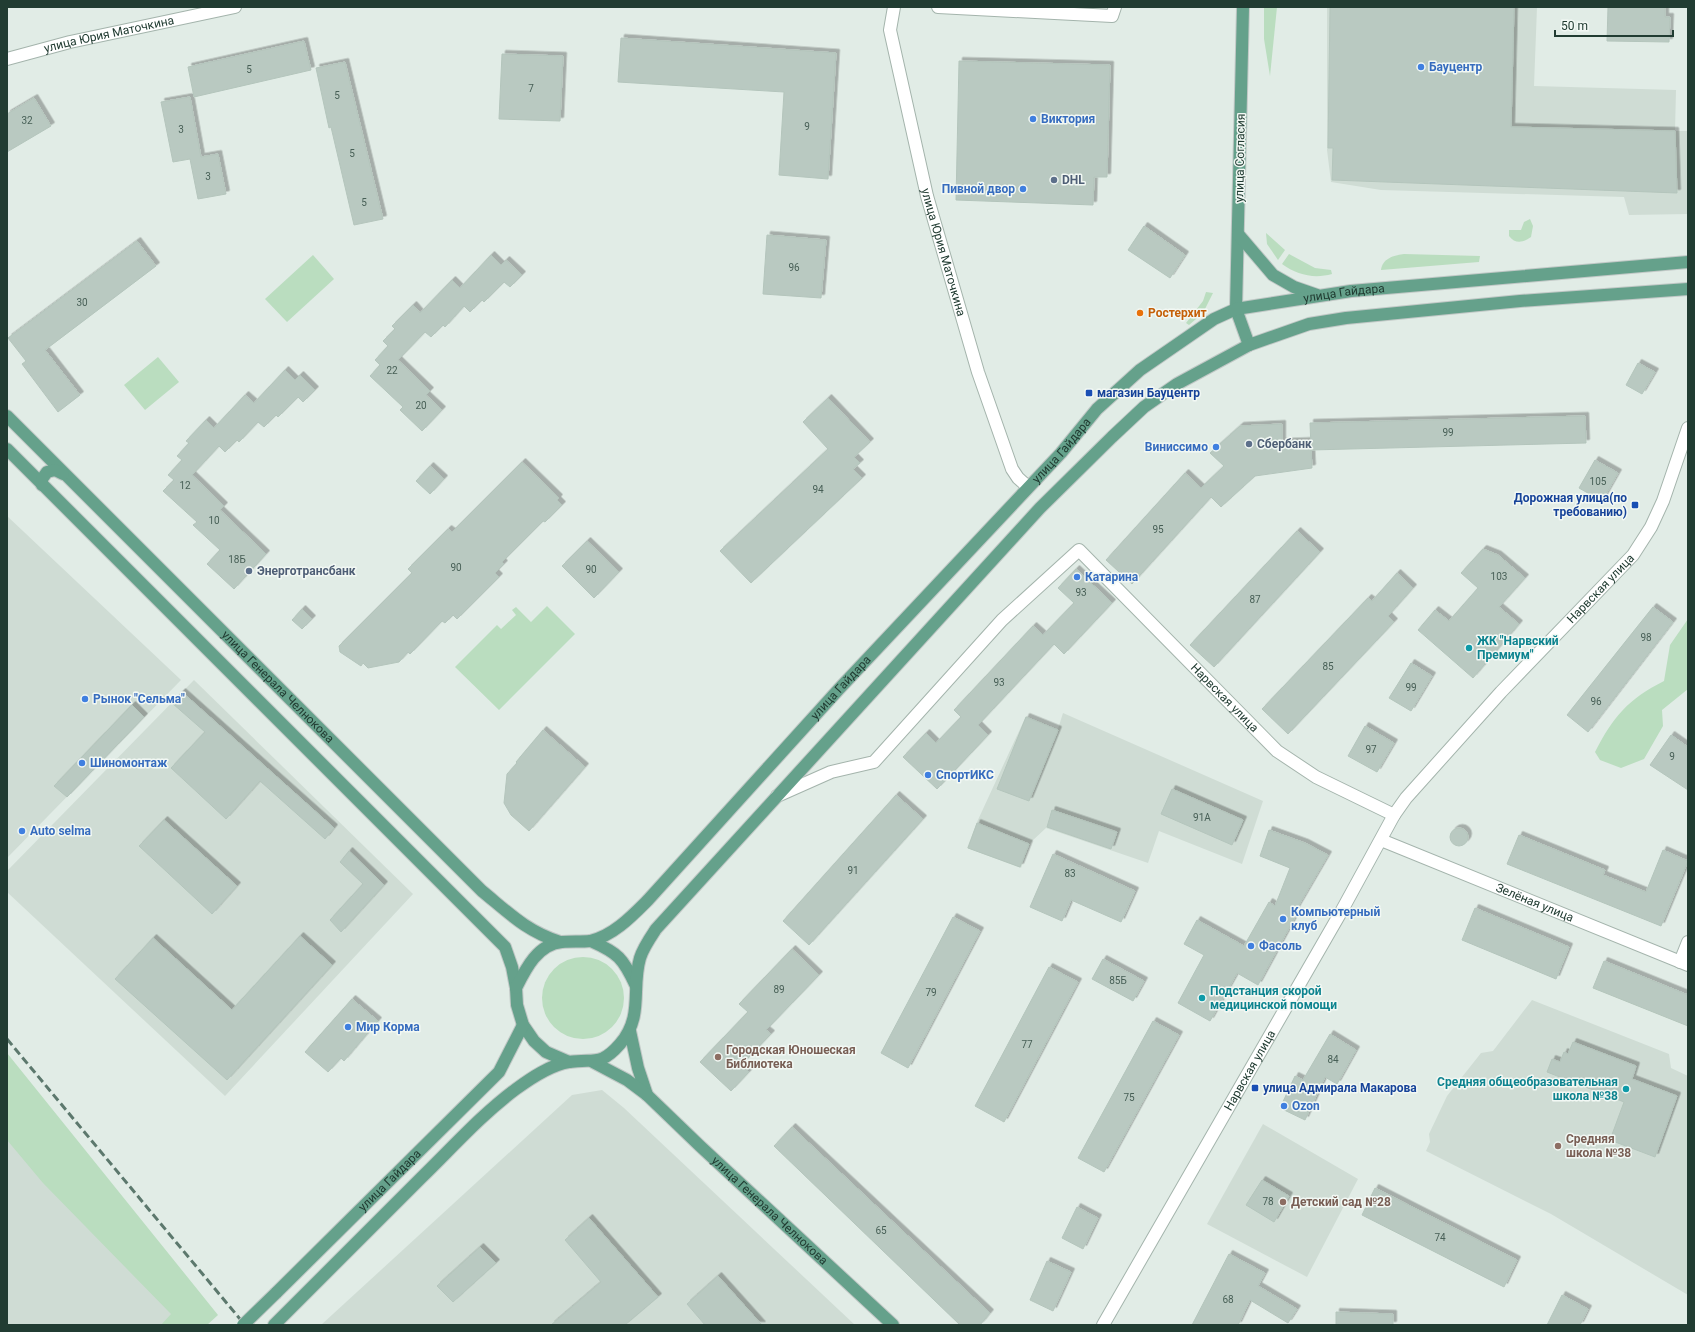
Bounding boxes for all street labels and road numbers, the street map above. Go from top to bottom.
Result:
street label: улица Юрия Маточкина [43,13,175,56]
street label: улица Согласия [1232,114,1248,202]
street label: улица Юрия Маточкина [918,187,968,318]
street label: улица Гайдара [1302,281,1385,305]
street label: улица Гайдара [1029,415,1094,486]
street label: Нарвская улица [1564,551,1637,626]
street label: улица Генерала Челнокова [219,628,337,746]
street label: улица Гайдара [808,653,874,722]
street label: Нарвская улица [1188,661,1261,735]
street label: Зелёная улица [1494,881,1576,925]
street label: Нарвская улица [1221,1028,1278,1113]
street label: улица Гайдара [356,1147,424,1214]
street label: улица Генерала Челнокова [709,1153,830,1268]

